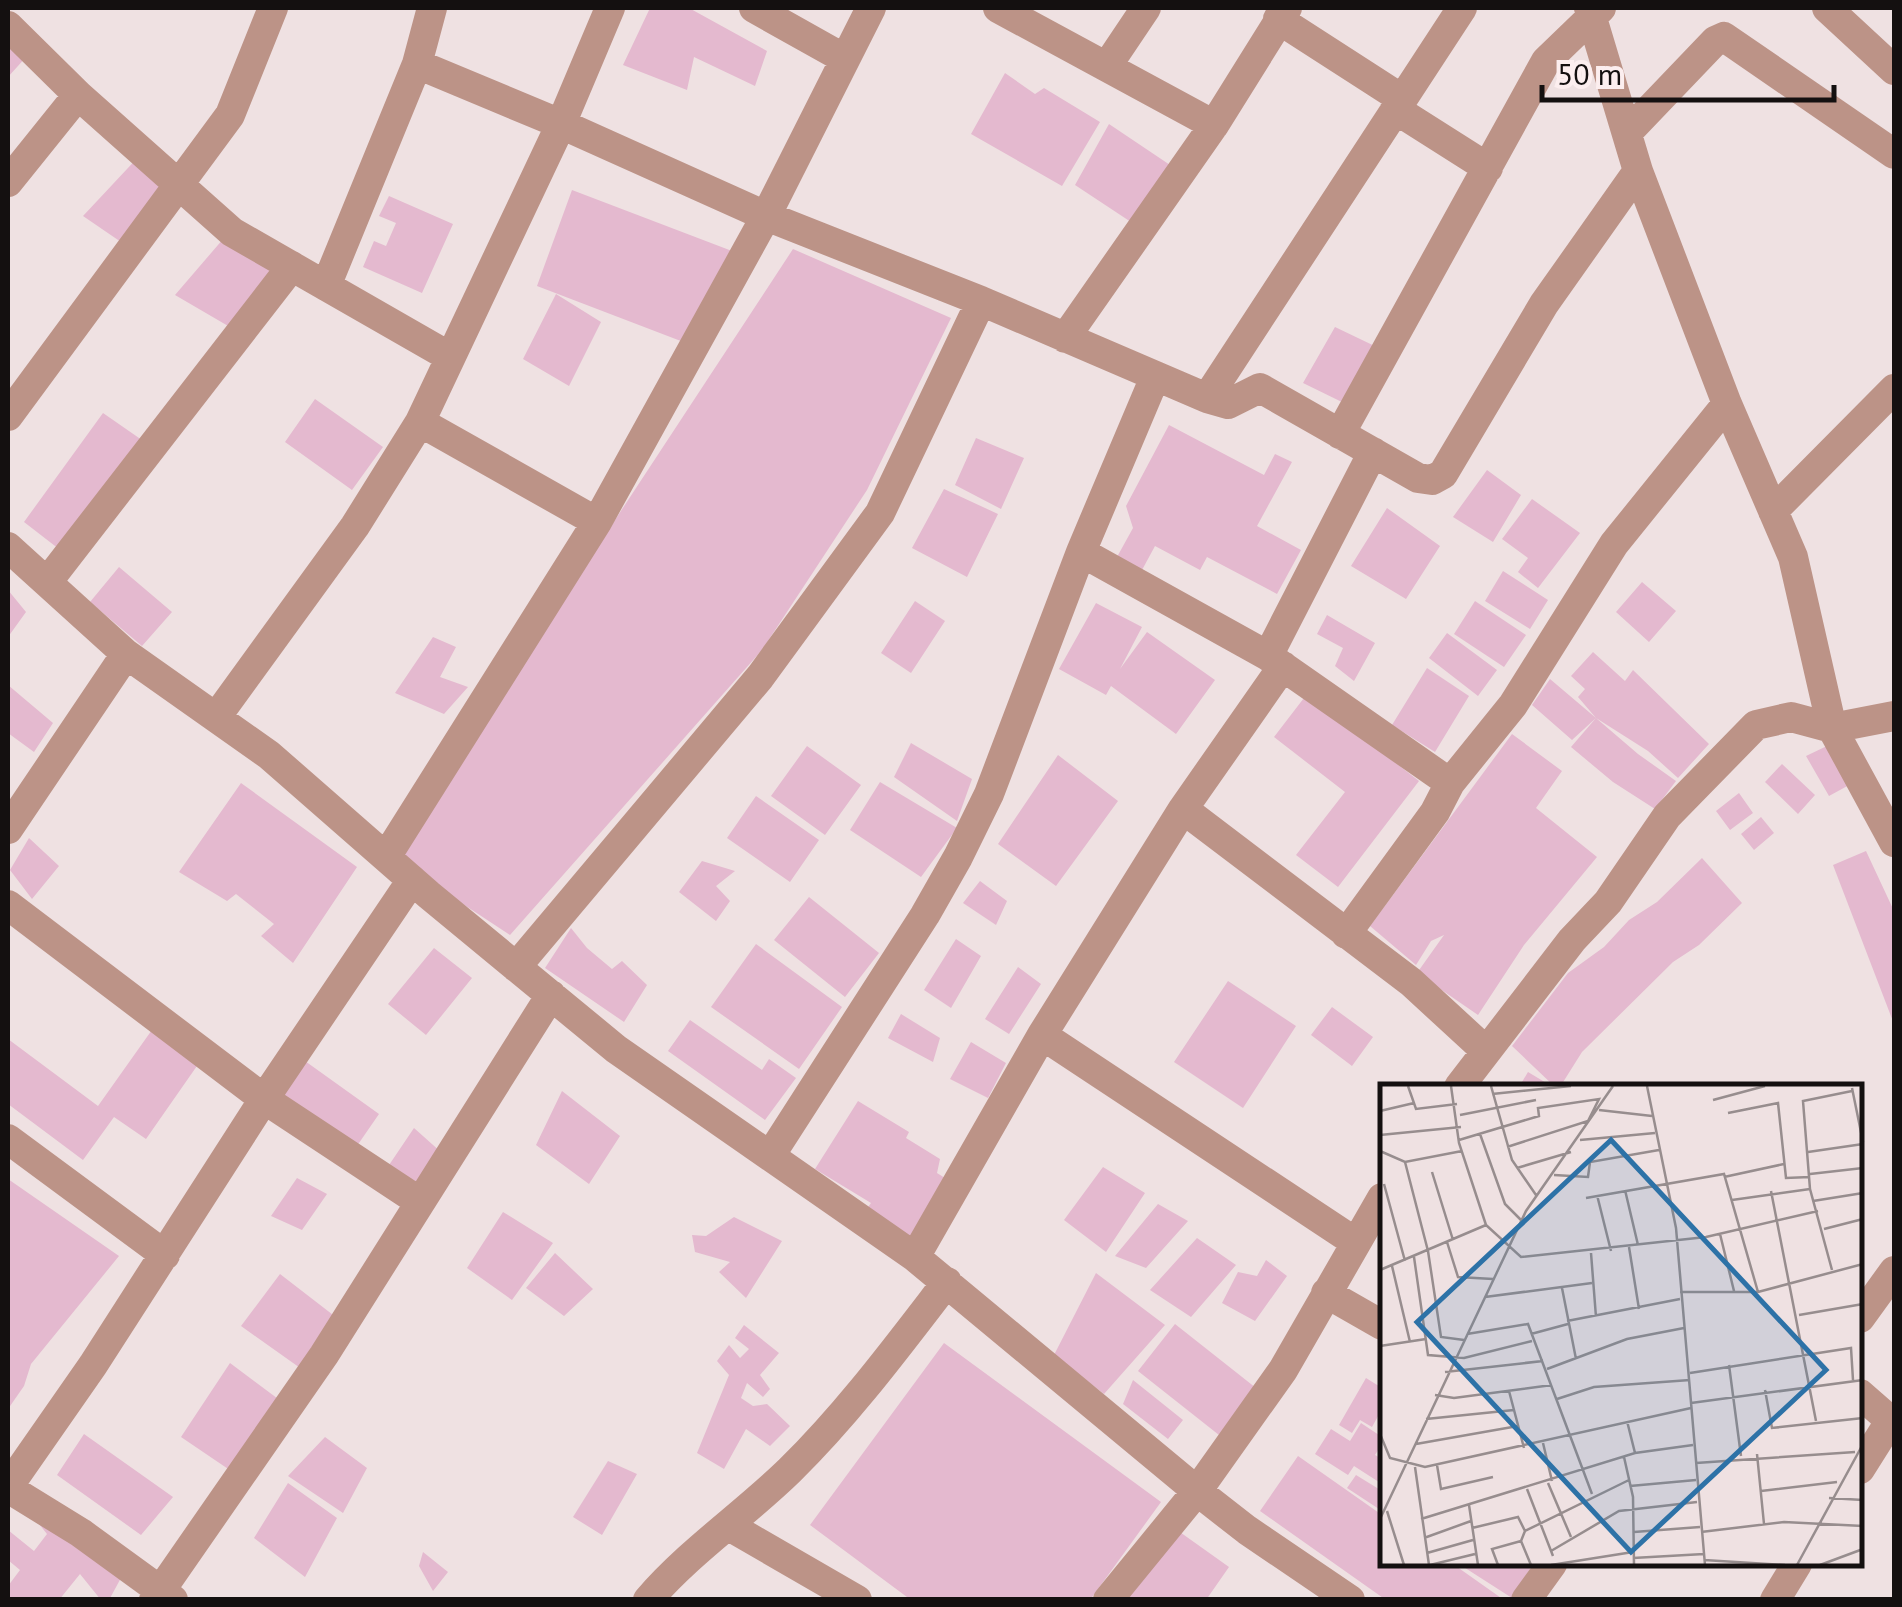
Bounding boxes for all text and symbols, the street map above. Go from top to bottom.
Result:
scale bar [1542,40,1834,102]
text: 50 m [1557,54,1622,93]
inset map [1380,1084,1862,1567]

